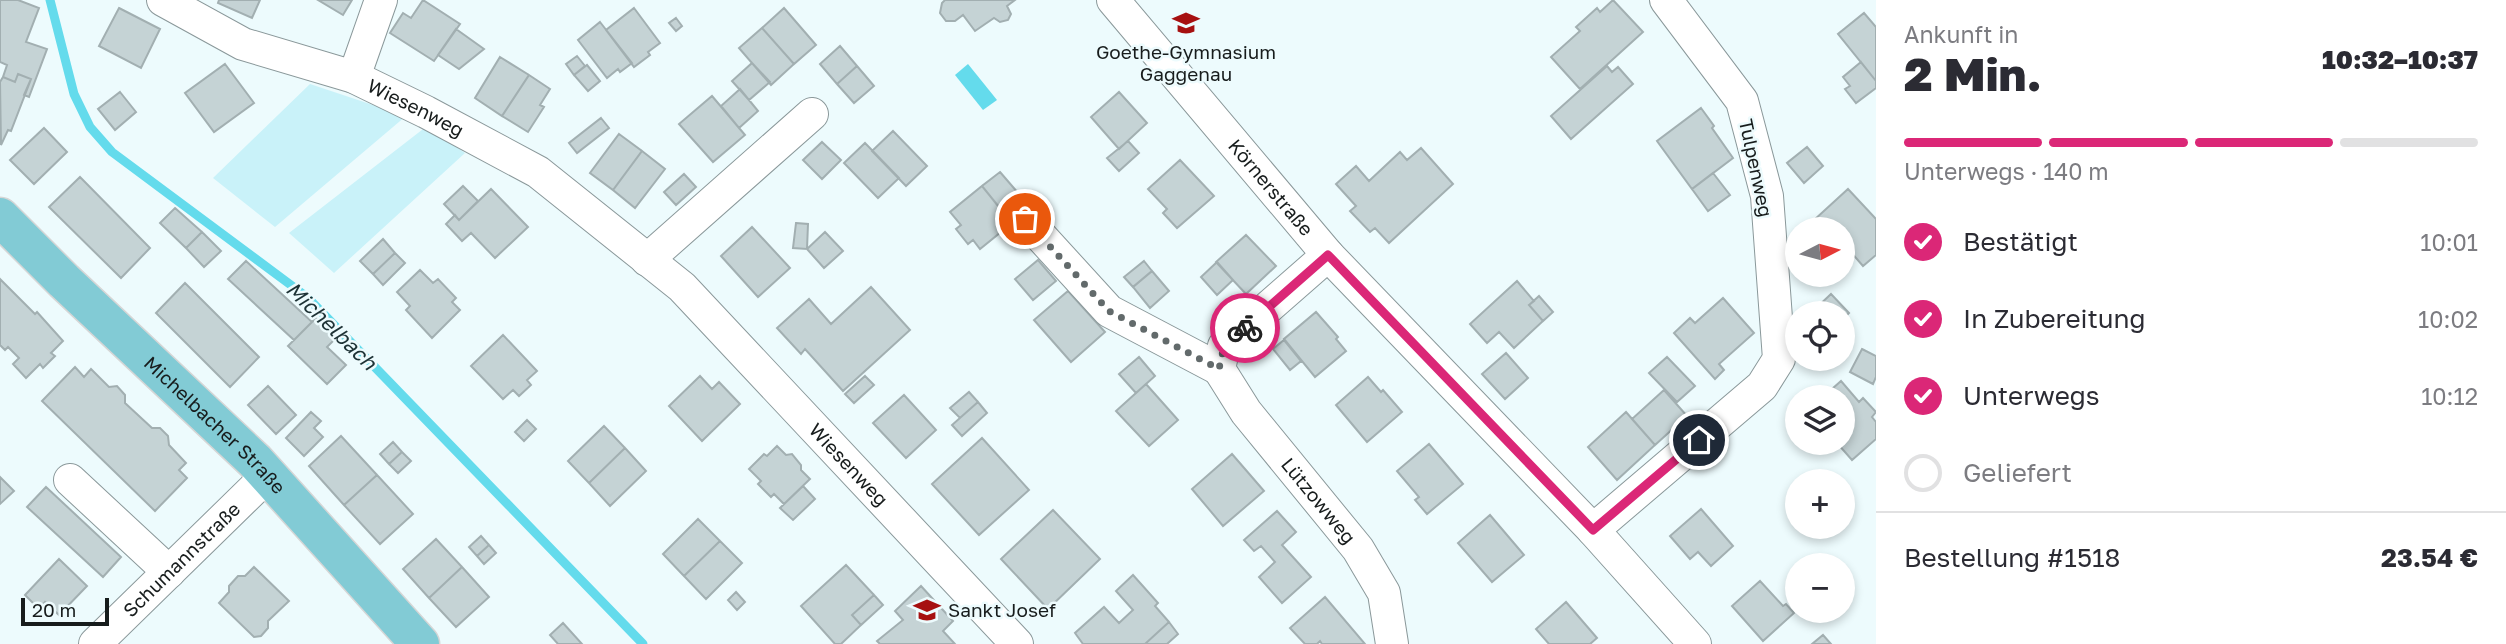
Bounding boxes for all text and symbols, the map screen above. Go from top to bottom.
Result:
school or university icon: Goethe-Gymnasium Gaggenau [1171,8,1201,38]
text: Ankunft in [1904,20,2019,48]
place label: Goethe-Gymnasium Gaggenau [1096,40,1276,85]
text: 10:32–10:37 [2322,44,2478,75]
text: 2 Min. [1904,46,2042,101]
street label: Wiesenweg [364,73,468,141]
street label: Tulpenweg [1735,117,1778,219]
street label: Körnerstraße [1224,134,1319,240]
text: Unterwegs · 140 m [1904,157,2109,185]
pin [995,189,1055,249]
icon: bag [1006,200,1044,238]
north arrow [1785,217,1855,287]
map controls [1785,217,1855,623]
icon: check [1904,223,1942,261]
text: Bestätigt [1963,226,2078,257]
text: 10:01 [2420,228,2478,256]
water label: Michelbach [281,276,383,376]
courier [1210,293,1280,363]
icon: check [1904,300,1942,338]
button: locate [1785,301,1855,371]
text: In Zubereitung [1963,303,2146,334]
text: 10:02 [2418,305,2478,333]
icon: bike [1226,309,1264,347]
street label: Michelbacher Straße [140,351,291,498]
icon: check [1904,377,1942,415]
text: Unterwegs [1963,380,2100,411]
text: 10:12 [2421,382,2478,410]
button: layers [1785,385,1855,455]
pin [1669,410,1729,470]
street label: Wiesenweg [805,418,893,510]
icon: home [1680,421,1718,459]
street label: Lützowweg [1277,453,1361,548]
text: Geliefert [1963,457,2072,488]
button: + [1785,469,1855,539]
street label: Schumannstraße [118,497,244,621]
text: Bestellung #1518 [1904,542,2120,573]
text: 23.54 € [2381,542,2478,573]
button: − [1785,553,1855,623]
scale bar [21,595,108,627]
school or university icon: Sankt Josef [912,595,942,625]
text: 20 m [32,598,76,621]
place label: Sankt Josef [948,598,1056,621]

